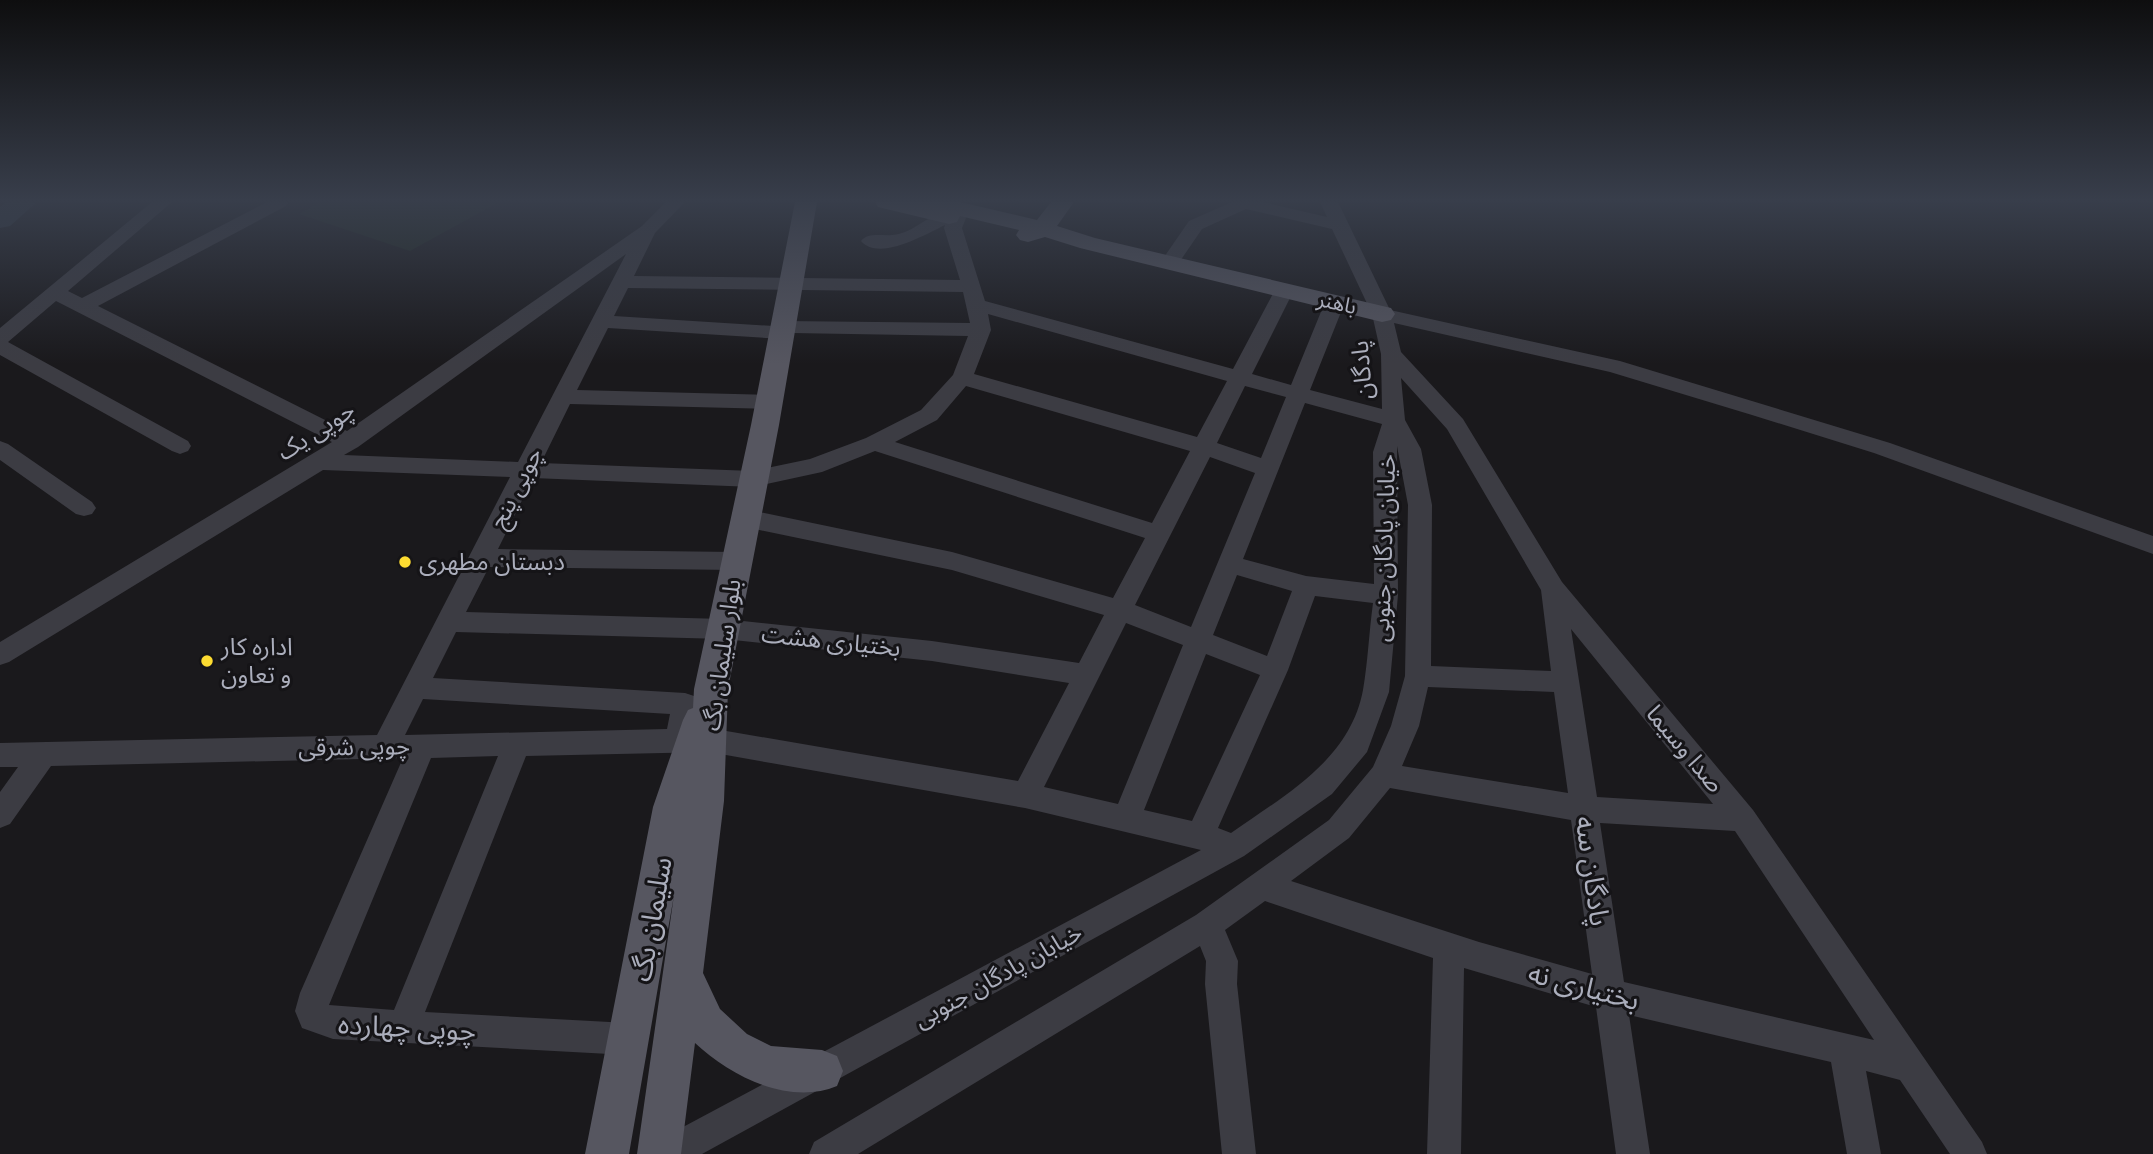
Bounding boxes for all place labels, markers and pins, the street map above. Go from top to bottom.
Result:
place label: دبستان مطهری [419,548,565,576]
marker: دبستان مطهری [397,554,413,570]
place label: اداره کار و تعاون [220,633,293,689]
marker: اداره کار و تعاون [199,653,215,669]

